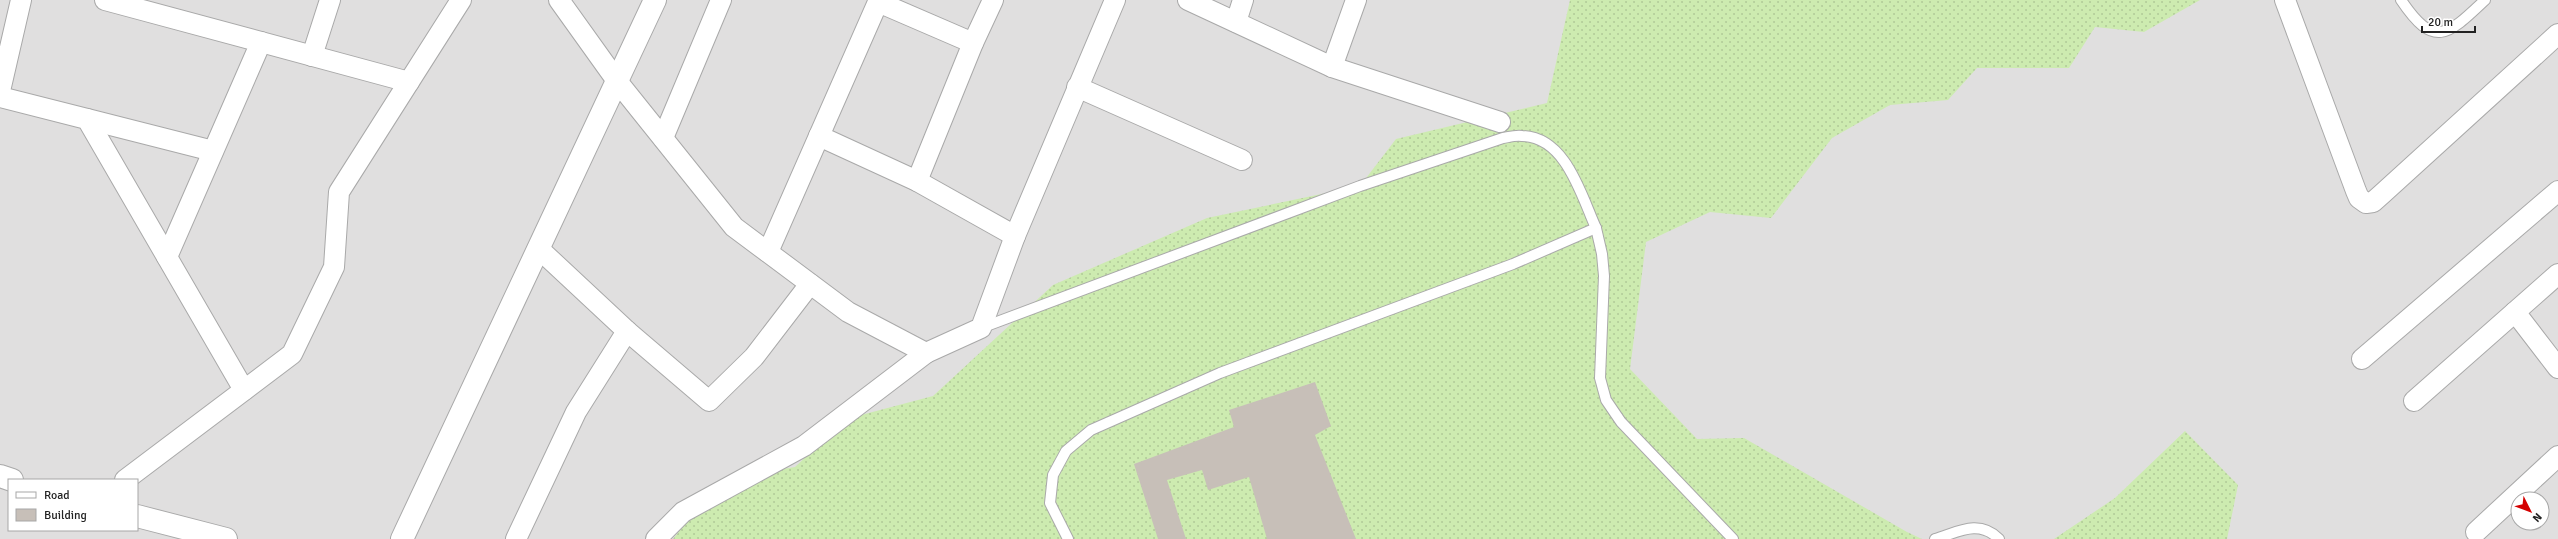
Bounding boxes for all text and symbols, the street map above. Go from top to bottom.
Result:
scale bar [2422,8,2475,34]
text: 20 m [2428,15,2453,30]
legend [8,479,138,531]
text: Road [44,488,70,503]
north arrow [2510,491,2550,531]
text: Building [44,508,87,523]
text: N [2530,510,2544,525]

